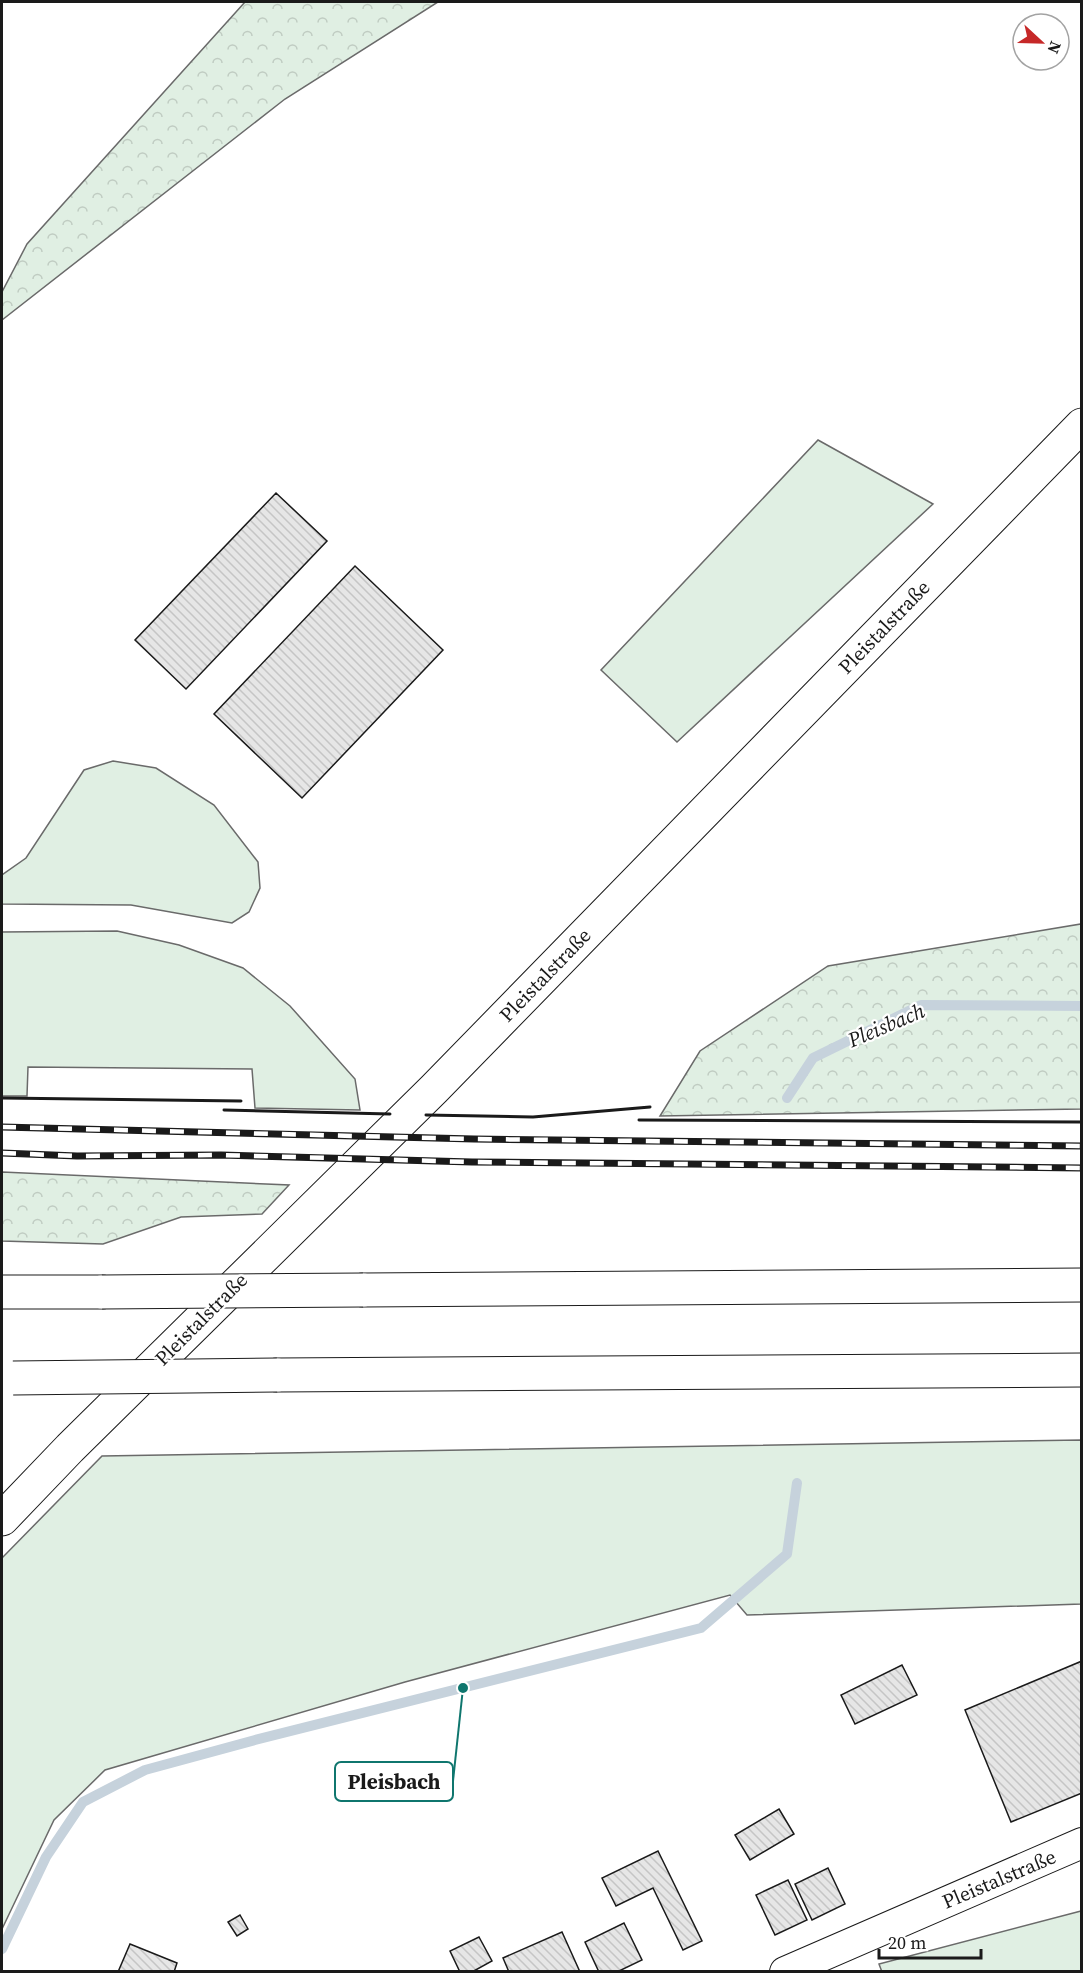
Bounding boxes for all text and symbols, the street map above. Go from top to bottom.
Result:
north arrow [1011,12,1071,72]
text: N [1042,38,1067,57]
street label: Pleistalstraße [832,574,936,680]
street label: Pleistalstraße [493,922,597,1028]
water label: Pleisbach [842,996,929,1055]
street label: Pleistalstraße [148,1266,254,1372]
callout: Pleisbach [335,1762,453,1801]
text: Pleisbach [347,1767,441,1796]
street label: Pleistalstraße [938,1842,1060,1916]
scale bar [879,1922,981,1960]
text: 20 m [888,1930,926,1955]

